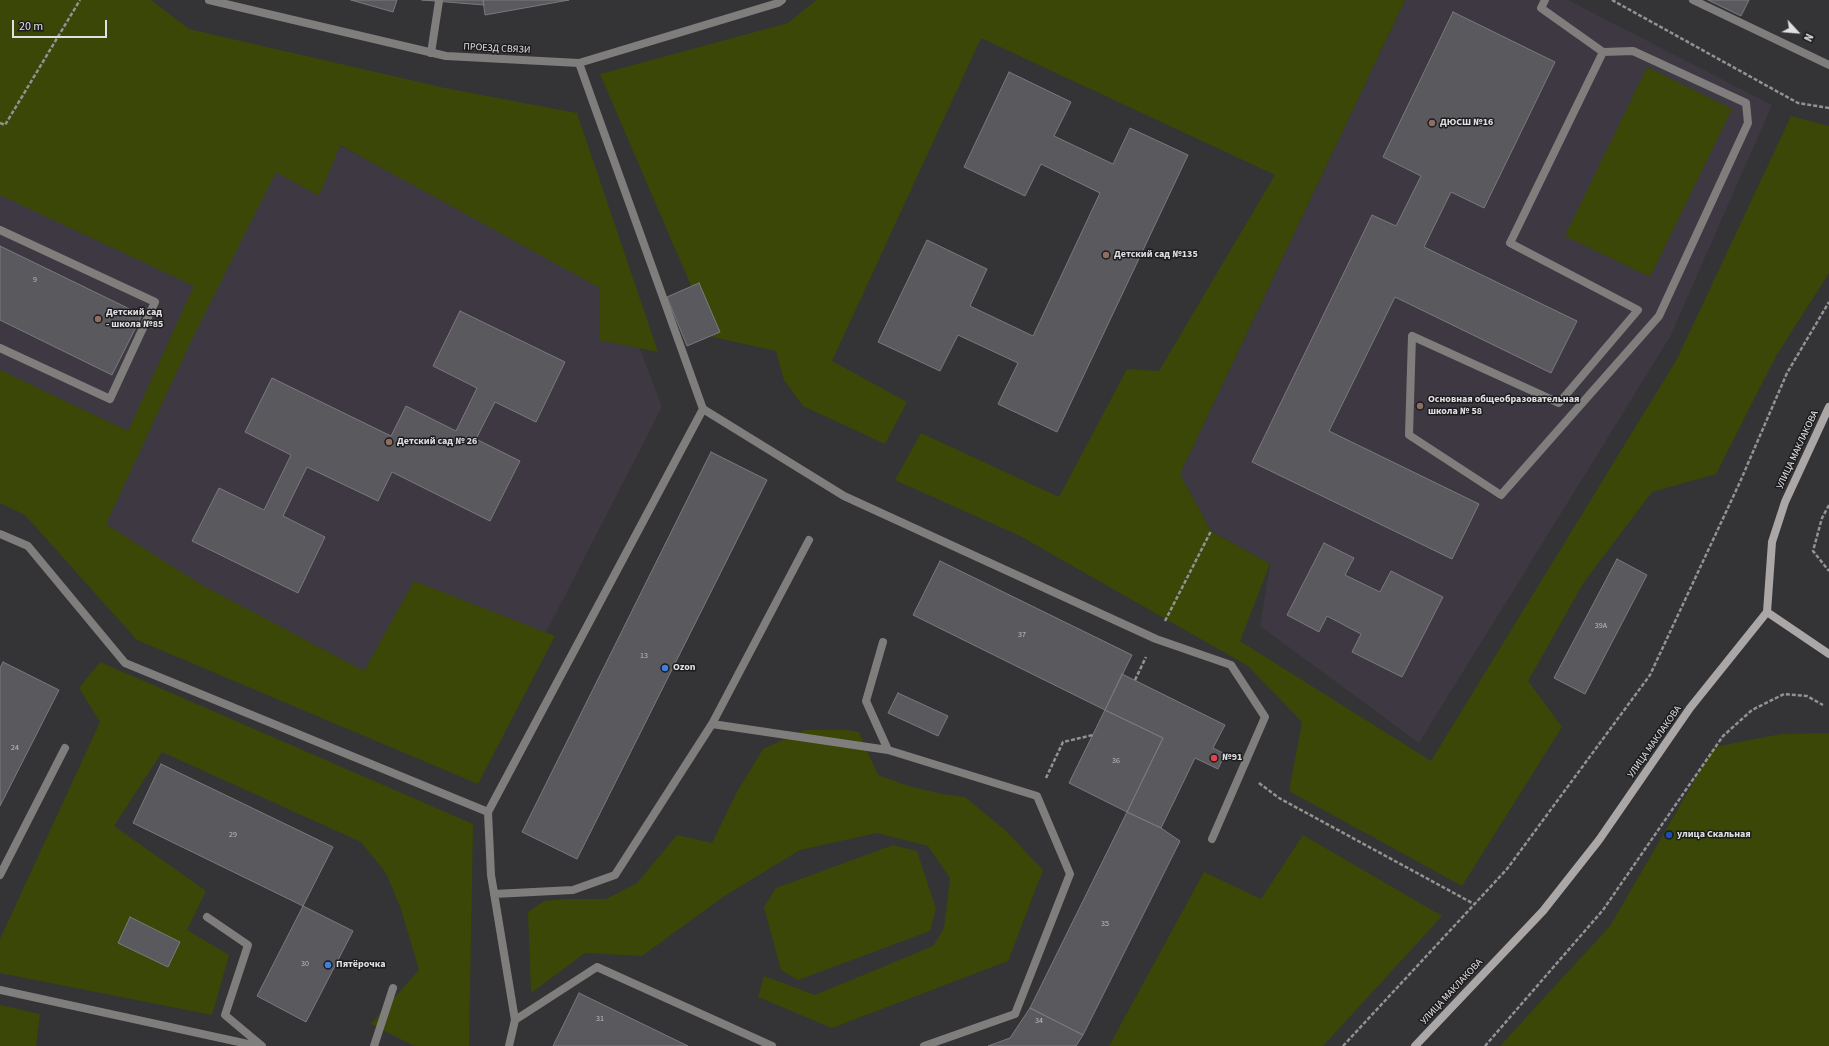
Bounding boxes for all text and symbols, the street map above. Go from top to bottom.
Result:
scale bar [14,12,109,38]
north arrow [1777,12,1817,52]
text: 20 m [19,18,43,35]
text: N [1800,31,1817,44]
street label: ПРОЕЗД СВЯЗИ [463,41,531,57]
place label: ДЮСШ №16 [1440,117,1493,129]
marker: ДЮСШ №16 [1427,118,1437,128]
place label: Детский сад №135 [1114,249,1198,261]
marker: Детский сад №135 [1101,250,1111,260]
house number: 9 [33,275,37,285]
place label: Детский сад - школа №85 [106,307,163,330]
marker: Детский сад - школа №85 [93,314,103,324]
place label: Основная общеобразовательная школа № 58 [1428,394,1579,418]
marker: Основная общеобразовательная школа № 58 [1415,401,1425,411]
street label: УЛИЦА МАКЛАКОВА [1775,409,1821,491]
place label: Детский сад № 26 [397,436,477,448]
marker: Детский сад № 26 [384,437,394,447]
house number: 39А [1595,621,1607,631]
house number: 37 [1018,630,1026,640]
house number: 13 [640,651,648,661]
place label: Ozon [673,662,695,674]
marker: Ozon [660,663,670,673]
street label: УЛИЦА МАКЛАКОВА [1626,704,1684,780]
house number: 24 [11,743,19,753]
place label: №91 [1222,752,1242,764]
marker: №91 [1209,753,1219,763]
house number: 36 [1112,756,1120,766]
place label: улица Скальная [1677,829,1751,841]
house number: 29 [229,830,237,840]
marker: улица Скальная [1664,830,1674,840]
house number: 35 [1101,919,1109,929]
street label: УЛИЦА МАКЛАКОВА [1419,957,1485,1027]
house number: 30 [301,959,309,969]
place label: Пятёрочка [336,959,385,971]
marker: Пятёрочка [323,960,333,970]
house number: 31 [596,1014,604,1024]
house number: 34 [1035,1016,1043,1026]

